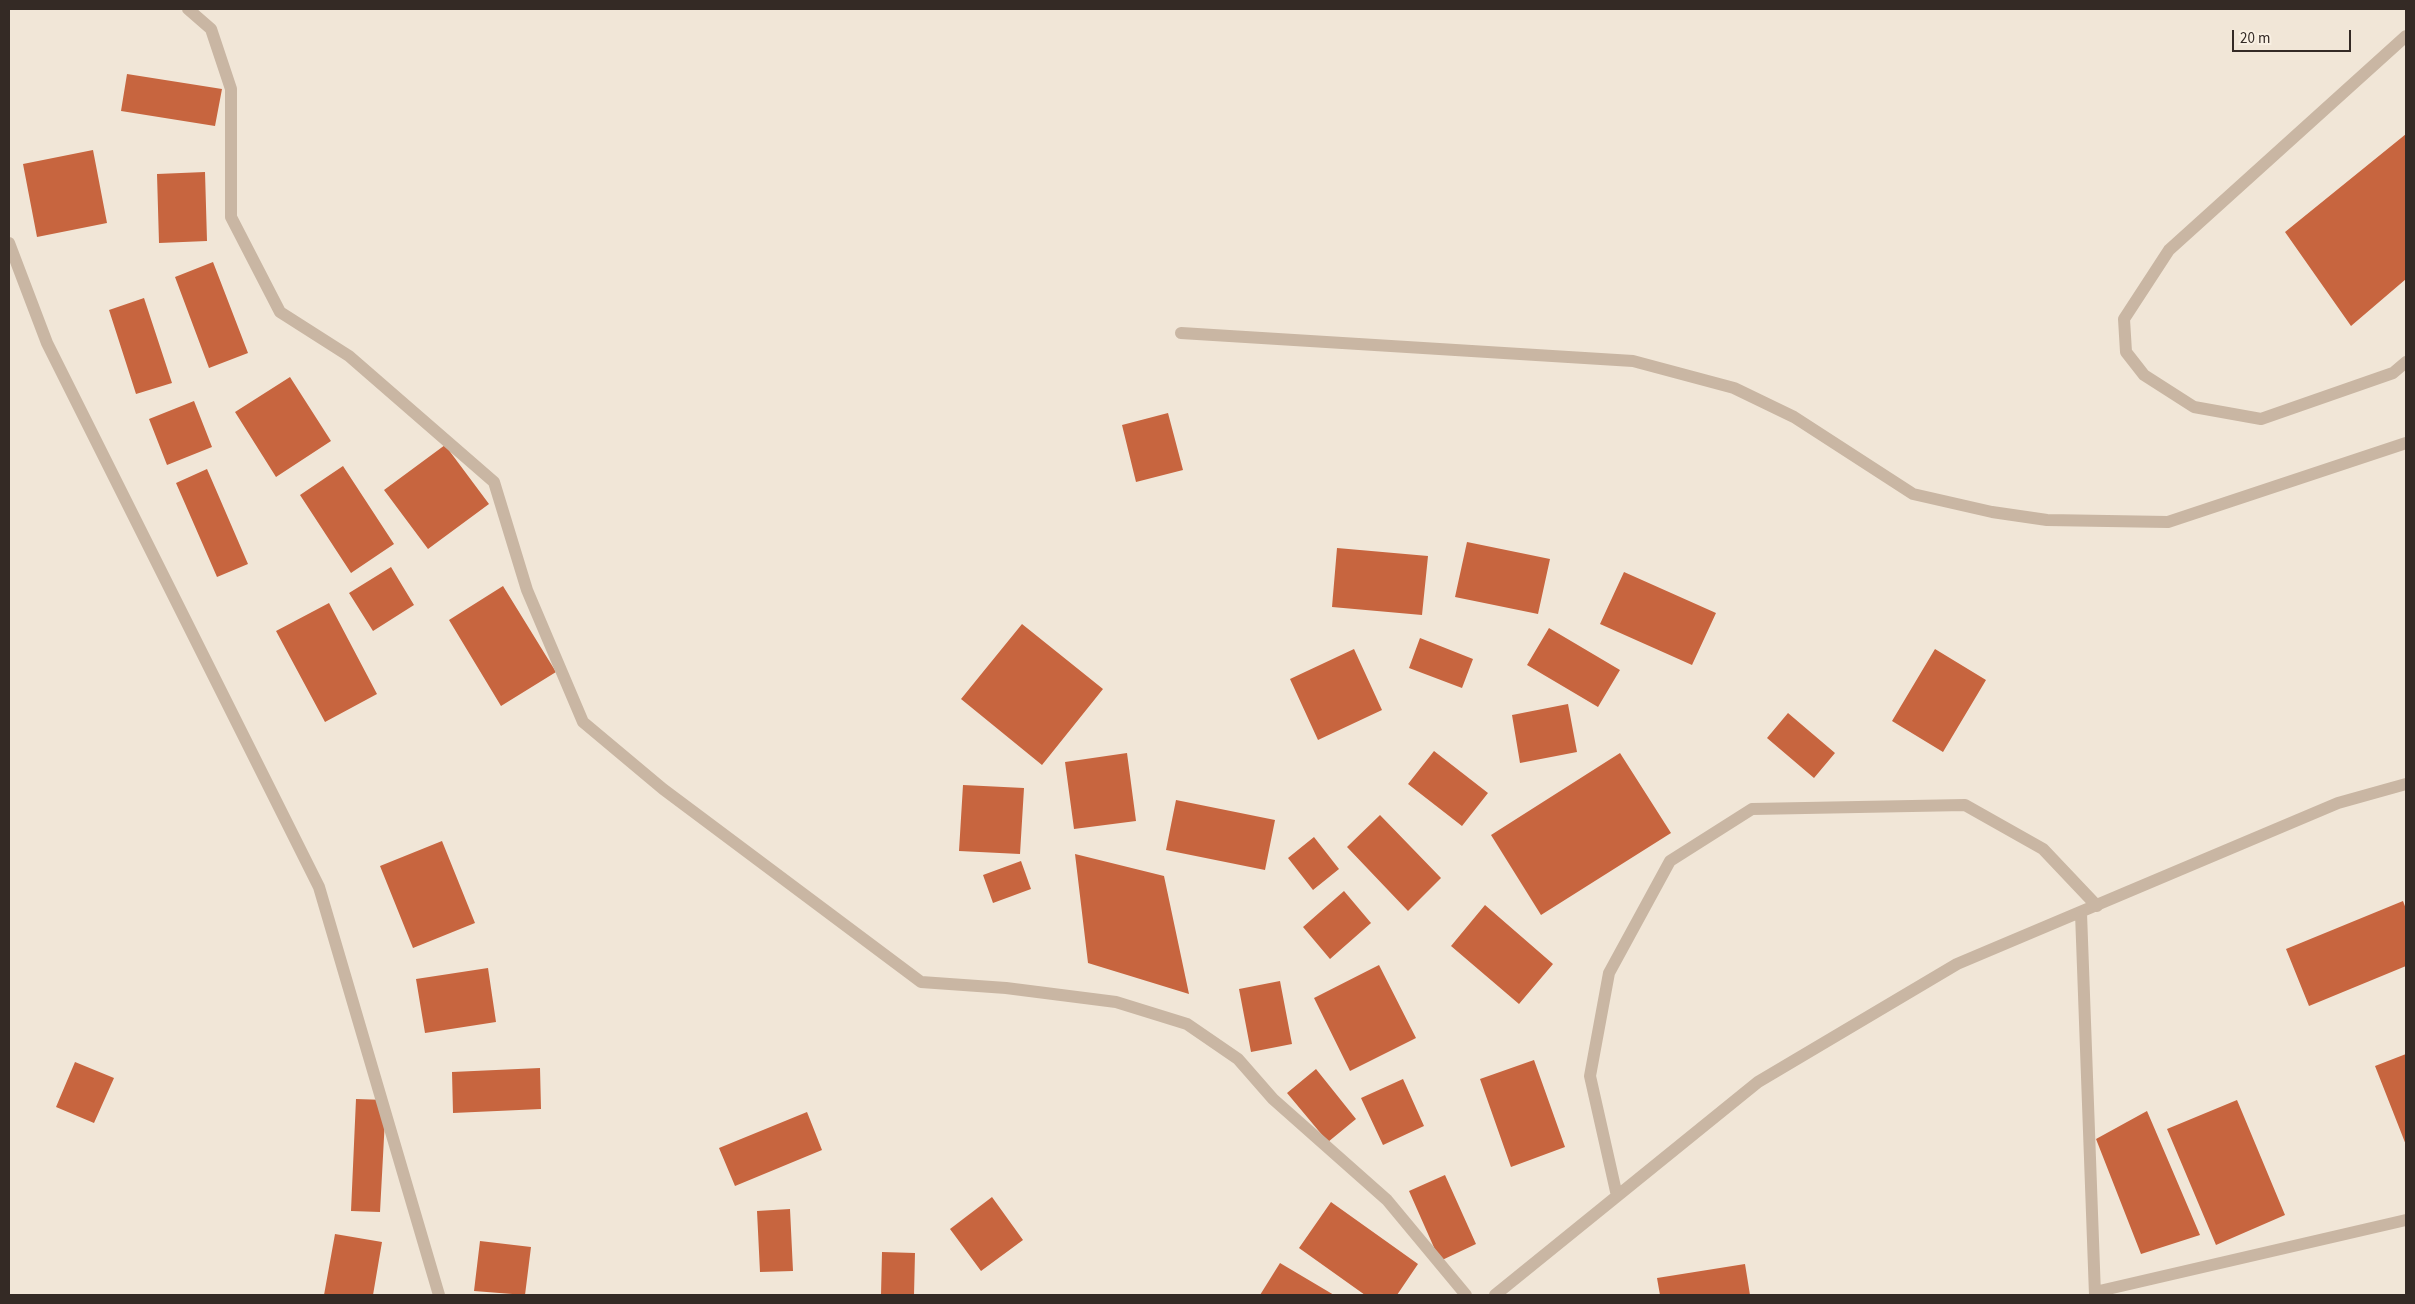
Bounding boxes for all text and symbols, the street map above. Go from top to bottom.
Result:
scale bar [2235,20,2354,52]
text: 20 m [2240,28,2270,49]

